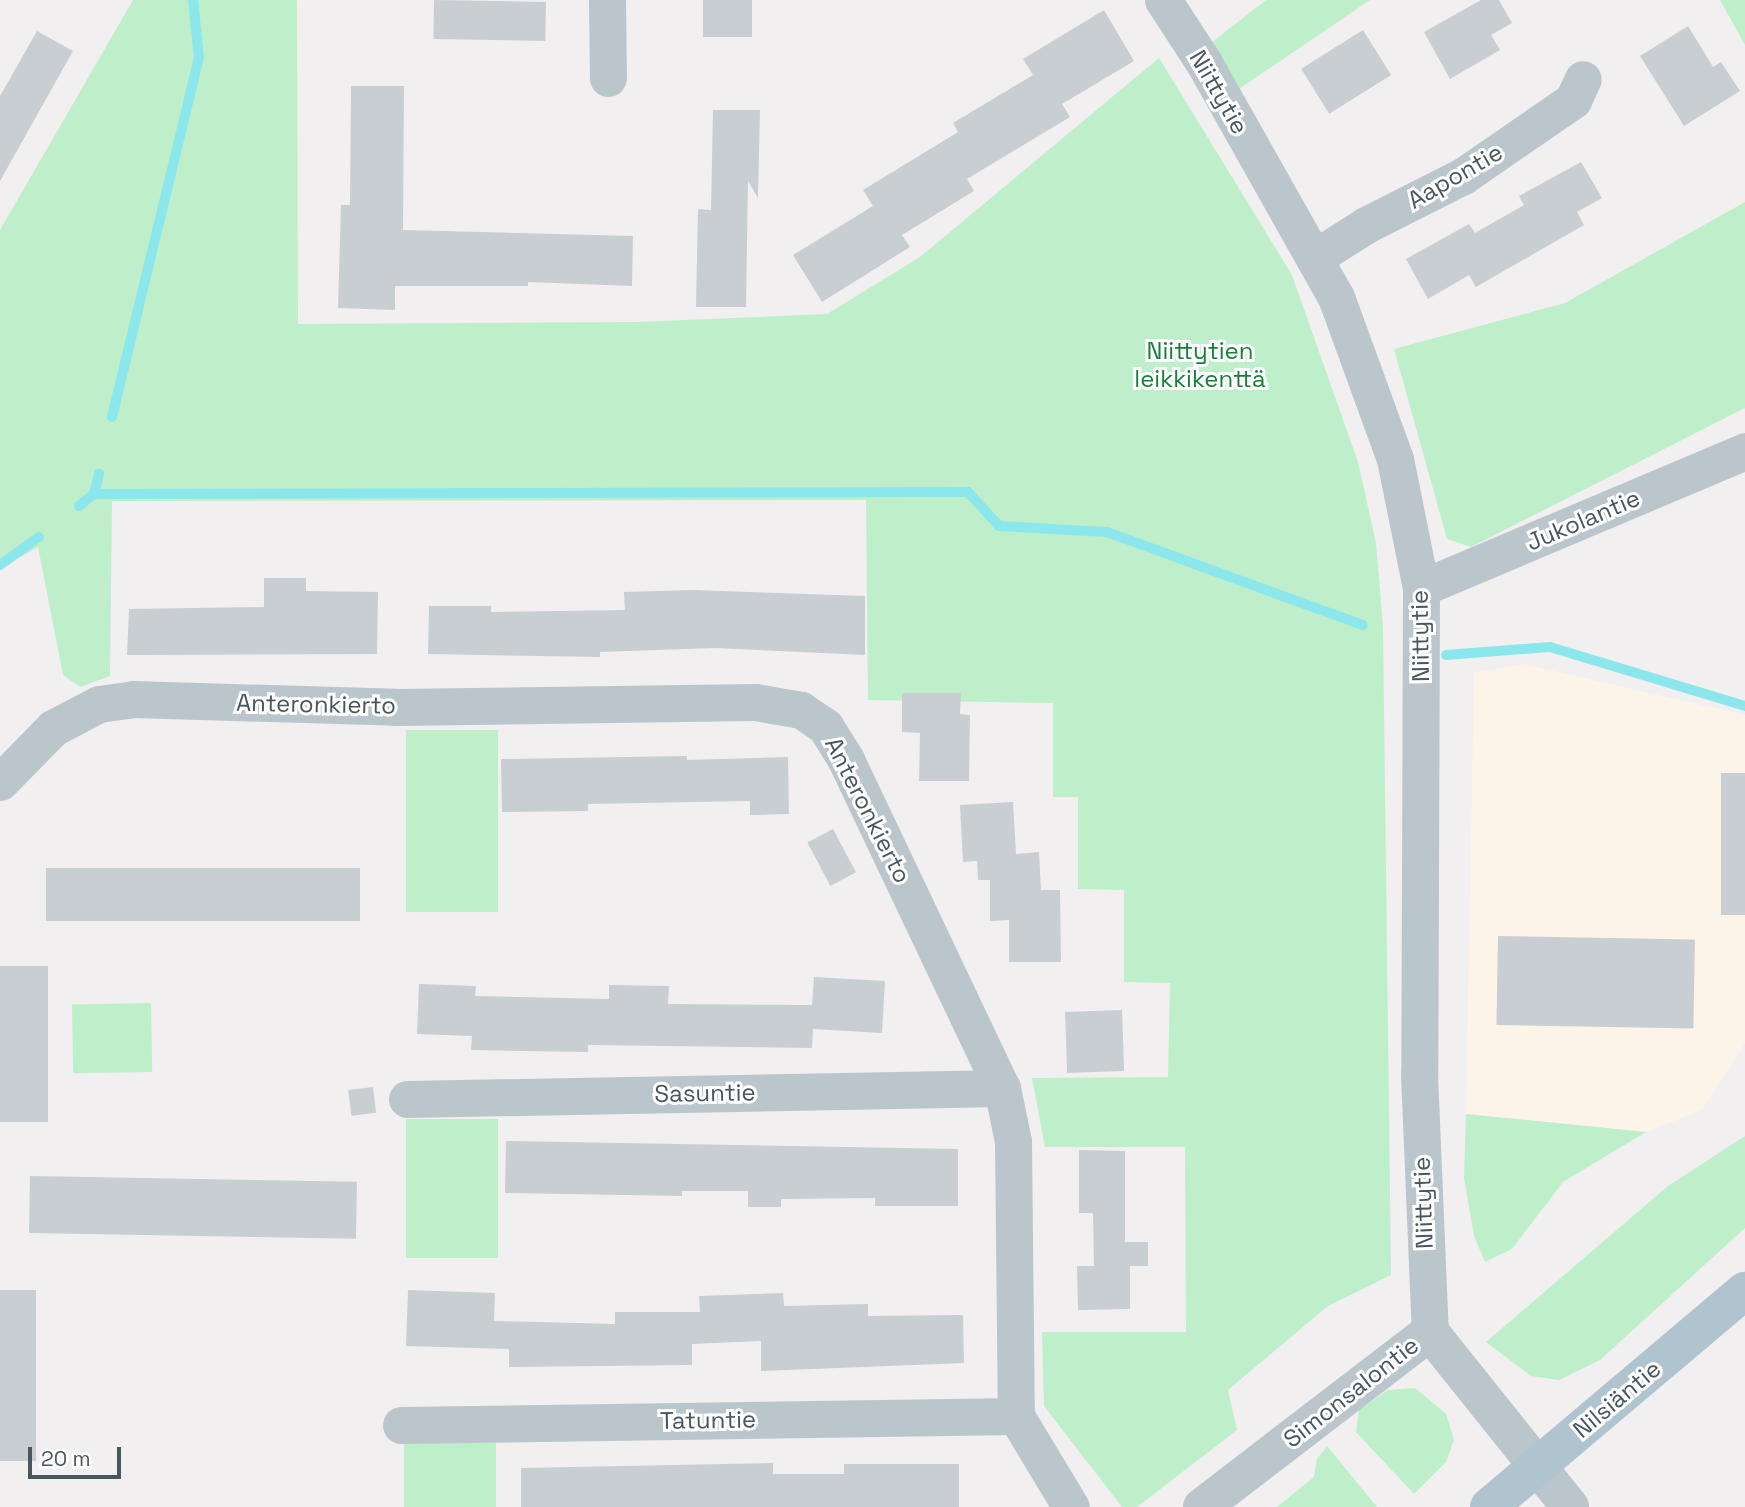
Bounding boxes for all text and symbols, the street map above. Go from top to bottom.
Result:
street label: Niittytie [1183,45,1255,139]
street label: Aapontie [1402,137,1508,215]
park label: Niittytien leikkikenttä [1134,337,1266,393]
street label: Jukolantie [1522,483,1644,557]
street label: Niittytie [1405,590,1435,682]
street label: Anteronkierto [236,688,396,720]
street label: Anteronkierto [819,732,917,888]
street label: Sasuntie [654,1078,756,1108]
street label: Niittytie [1407,1156,1439,1250]
street label: Simonsalontie [1278,1330,1424,1454]
street label: Nilsiäntie [1567,1354,1667,1444]
street label: Tatuntie [660,1405,756,1435]
scale bar [32,1434,124,1478]
text: 20 m [41,1445,91,1472]

